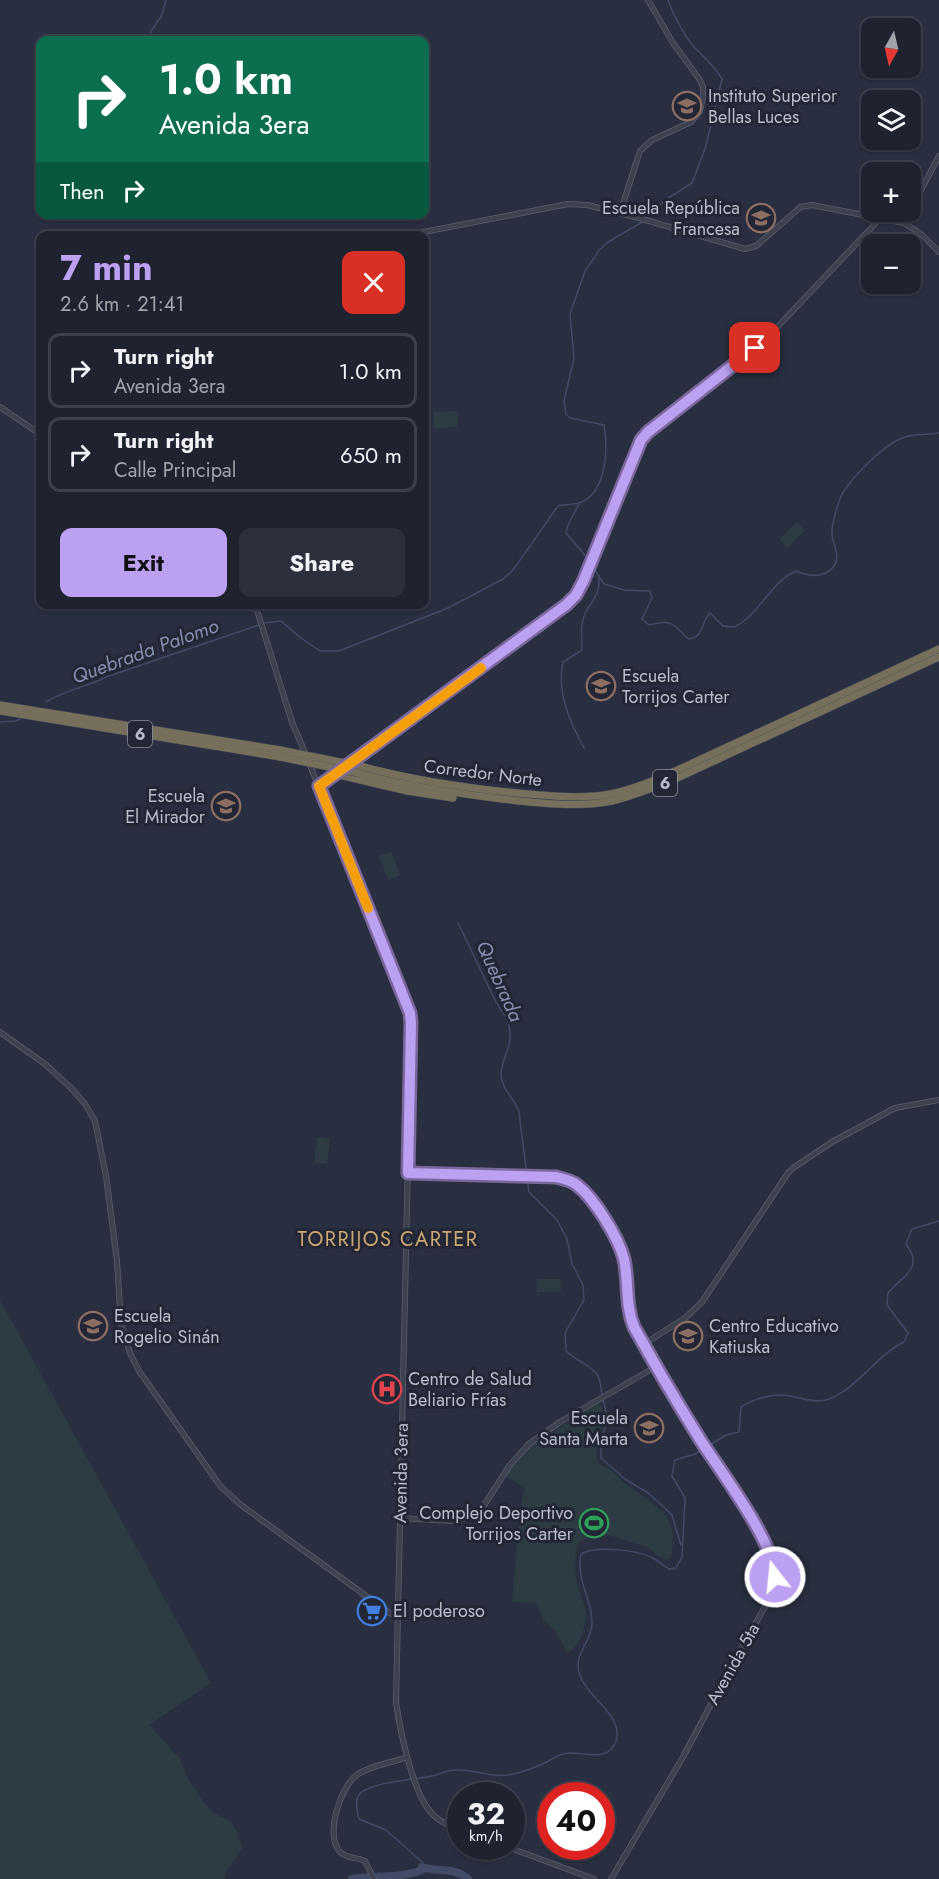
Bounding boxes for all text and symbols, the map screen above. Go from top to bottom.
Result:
north arrow [861,18,921,78]
map controls [861,18,921,294]
text: 1.0 km [159,49,293,110]
icon: right [60,60,138,138]
place label: Instituto Superior Bellas Luces [708,83,838,130]
school or university icon: Instituto Superior Bellas Luces [671,90,703,122]
button: layers [861,90,921,150]
text: Avenida 3era [159,105,309,144]
button: + [861,162,921,222]
icon: right [117,174,150,207]
text: Then [60,175,105,207]
place label: Escuela República Francesa [602,195,740,242]
school or university icon: Escuela República Francesa [745,202,777,234]
button: − [861,234,921,294]
text: 7 min [60,241,153,293]
button: close [342,251,405,314]
text: 2.6 km · 21:41 [60,290,184,319]
pin [729,322,780,373]
icon: arrive [738,331,771,364]
text: Turn right [114,340,214,372]
icon: right [63,354,96,387]
text: 1.0 km [339,355,402,387]
text: Avenida 3era [114,372,225,401]
text: Turn right [114,424,214,456]
icon: right [63,438,96,471]
text: 650 m [340,439,402,471]
text: Calle Principal [114,456,236,485]
button: Exit [60,528,227,597]
button: Share [239,528,405,597]
water label: Quebrada Palomo [68,611,223,691]
place label: Escuela Torrijos Carter [622,663,730,710]
school or university icon: Escuela Torrijos Carter [585,670,617,702]
road number: 6 [128,721,152,747]
street label: Corredor Norte [422,753,544,793]
road number: 6 [653,770,677,796]
place label: Escuela El Mirador [125,783,206,830]
school or university icon: Escuela El Mirador [210,790,242,822]
water label: Quebrada [469,936,530,1027]
district label: TORRIJOS CARTER [298,1225,478,1254]
place label: Escuela Rogelio Sinán [114,1303,220,1350]
school or university icon: Escuela Rogelio Sinán [77,1310,109,1342]
place label: Centro Educativo Katiuska [709,1313,839,1360]
school or university icon: Centro Educativo Katiuska [672,1320,704,1352]
place label: Centro de Salud Beliario Frías [408,1366,532,1413]
hospital icon: Centro de Salud Beliario Frías [371,1373,403,1405]
place label: Escuela Santa Marta [539,1405,628,1452]
school or university icon: Escuela Santa Marta [633,1412,665,1444]
street label: Avenida 3era [387,1423,415,1523]
place label: Complejo Deportivo Torrijos Carter [419,1500,574,1547]
sports icon: Complejo Deportivo Torrijos Carter [578,1507,610,1539]
position arrow [743,1545,807,1609]
supermarket icon: El poderoso [356,1595,388,1627]
place label: El poderoso [393,1598,485,1624]
street label: Avenida 5ta [700,1619,766,1709]
speed limit sign: 40 [537,1782,615,1860]
text: 32 [467,1792,505,1835]
text: km/h [469,1825,503,1847]

